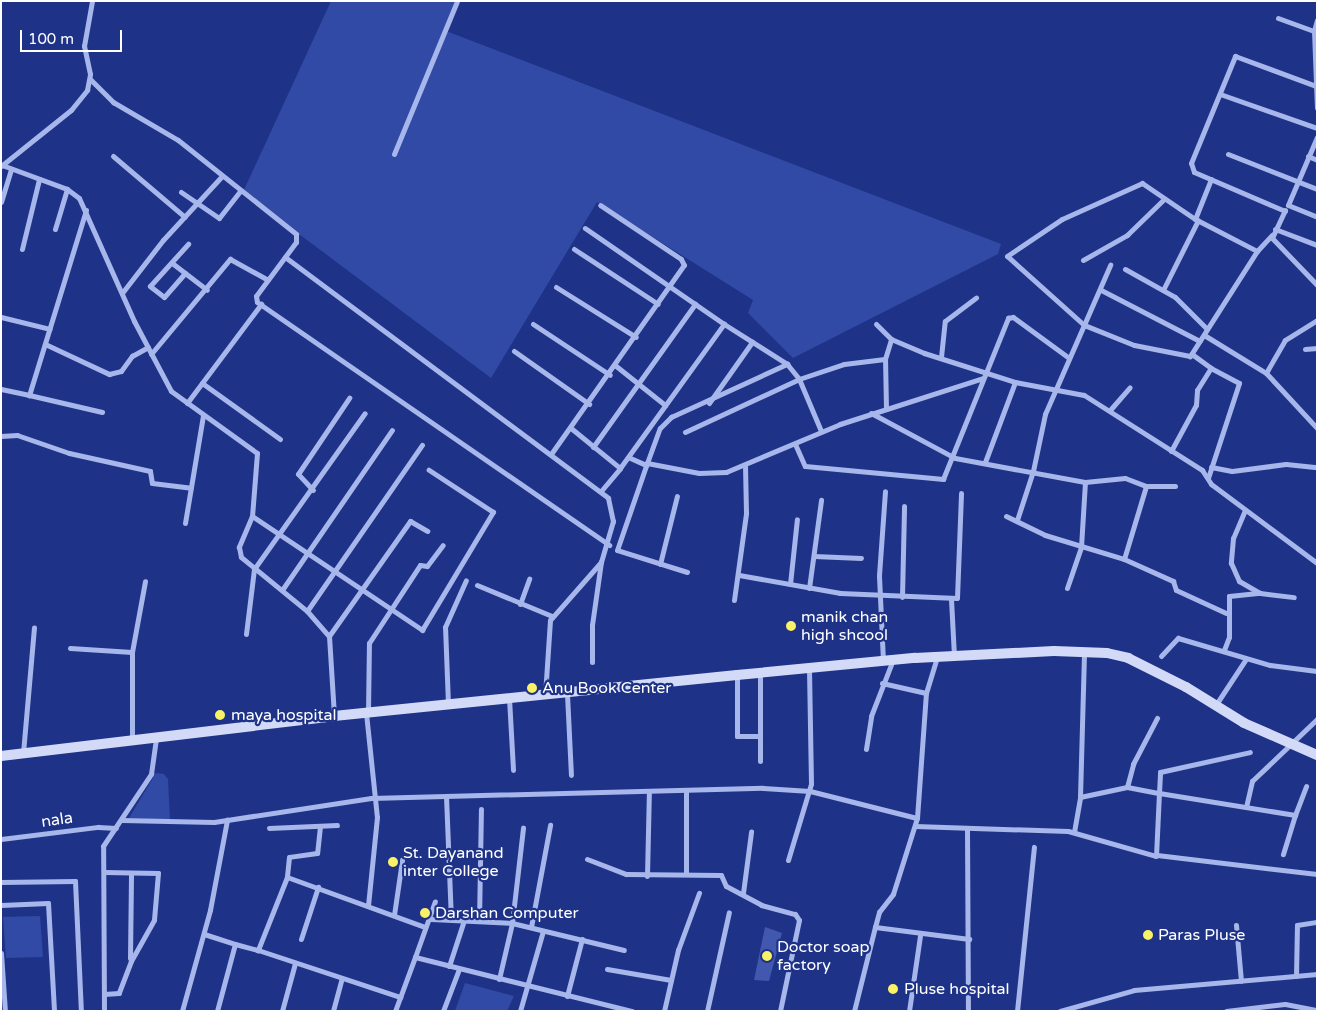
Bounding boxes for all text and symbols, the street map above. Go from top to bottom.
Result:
scale bar [22,20,125,52]
text: 100 m [28,30,74,48]
place label: manik chan high shcool [801,607,888,645]
marker: manik chan high shcool [785,620,797,632]
place label: Anu Book Center [542,678,671,698]
marker: Anu Book Center [526,682,538,694]
place label: maya hospital [231,705,337,725]
marker: maya hospital [213,708,227,722]
street label: nala [40,808,74,832]
place label: St. Dayanand inter College [403,843,504,881]
marker: St. Dayanand inter College [387,856,399,868]
place label: Darshan Computer [435,903,579,923]
marker: Darshan Computer [419,907,431,919]
place label: Paras Pluse [1158,925,1245,945]
marker: Paras Pluse [1142,929,1154,941]
place label: Doctor soap factory [777,937,869,975]
marker: Doctor soap factory [761,950,773,962]
place label: Pluse hospital [904,979,1010,999]
marker: Pluse hospital [886,982,900,996]

